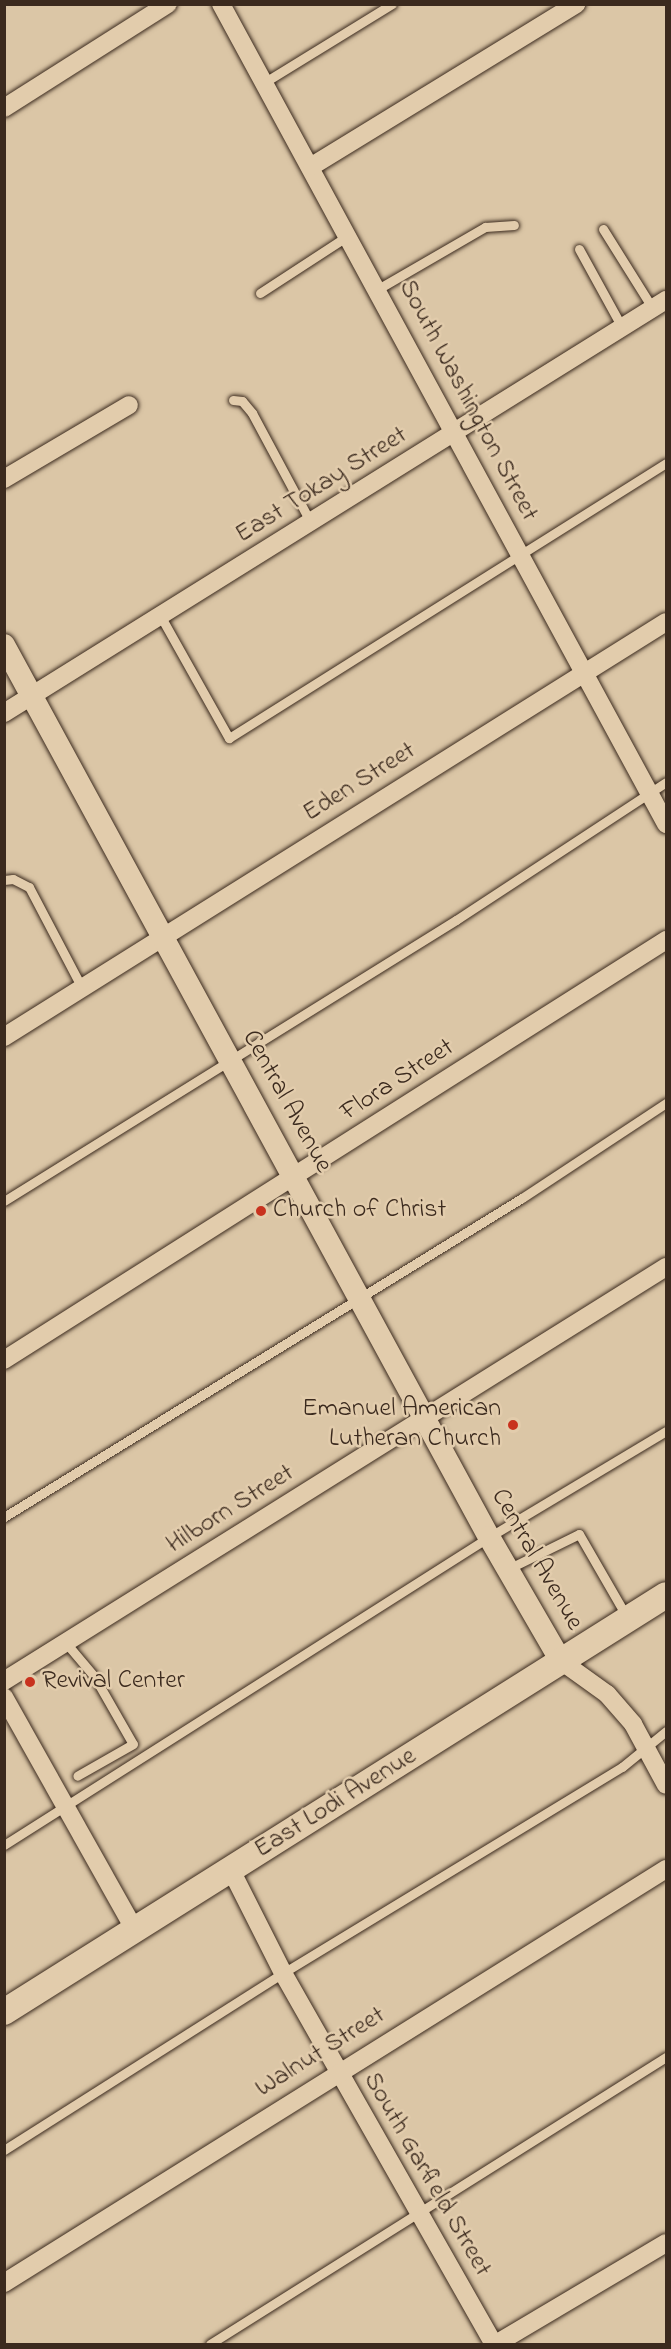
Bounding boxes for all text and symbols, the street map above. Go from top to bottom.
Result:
street label: South Washington Street [390,275,544,527]
street label: East Tokay Street [230,421,414,551]
street label: Eden Street [298,736,422,830]
street label: Central Avenue [234,1025,338,1179]
street label: Flora Street [335,1033,461,1129]
place label: Church of Christ [273,1195,446,1227]
marker: Church of Christ [254,1204,268,1218]
place label: Emanuel American Lutheran Church [302,1394,501,1456]
marker: Emanuel American Lutheran Church [506,1418,520,1432]
street label: Hilborn Street [162,1459,300,1561]
street label: Central Avenue [483,1484,589,1636]
place label: Revival Center [42,1666,185,1698]
marker: Revival Center [23,1675,37,1689]
street label: East Lodi Avenue [249,1742,423,1866]
street label: Walnut Street [250,2001,392,2105]
street label: South Garfield Street [355,2067,497,2283]

